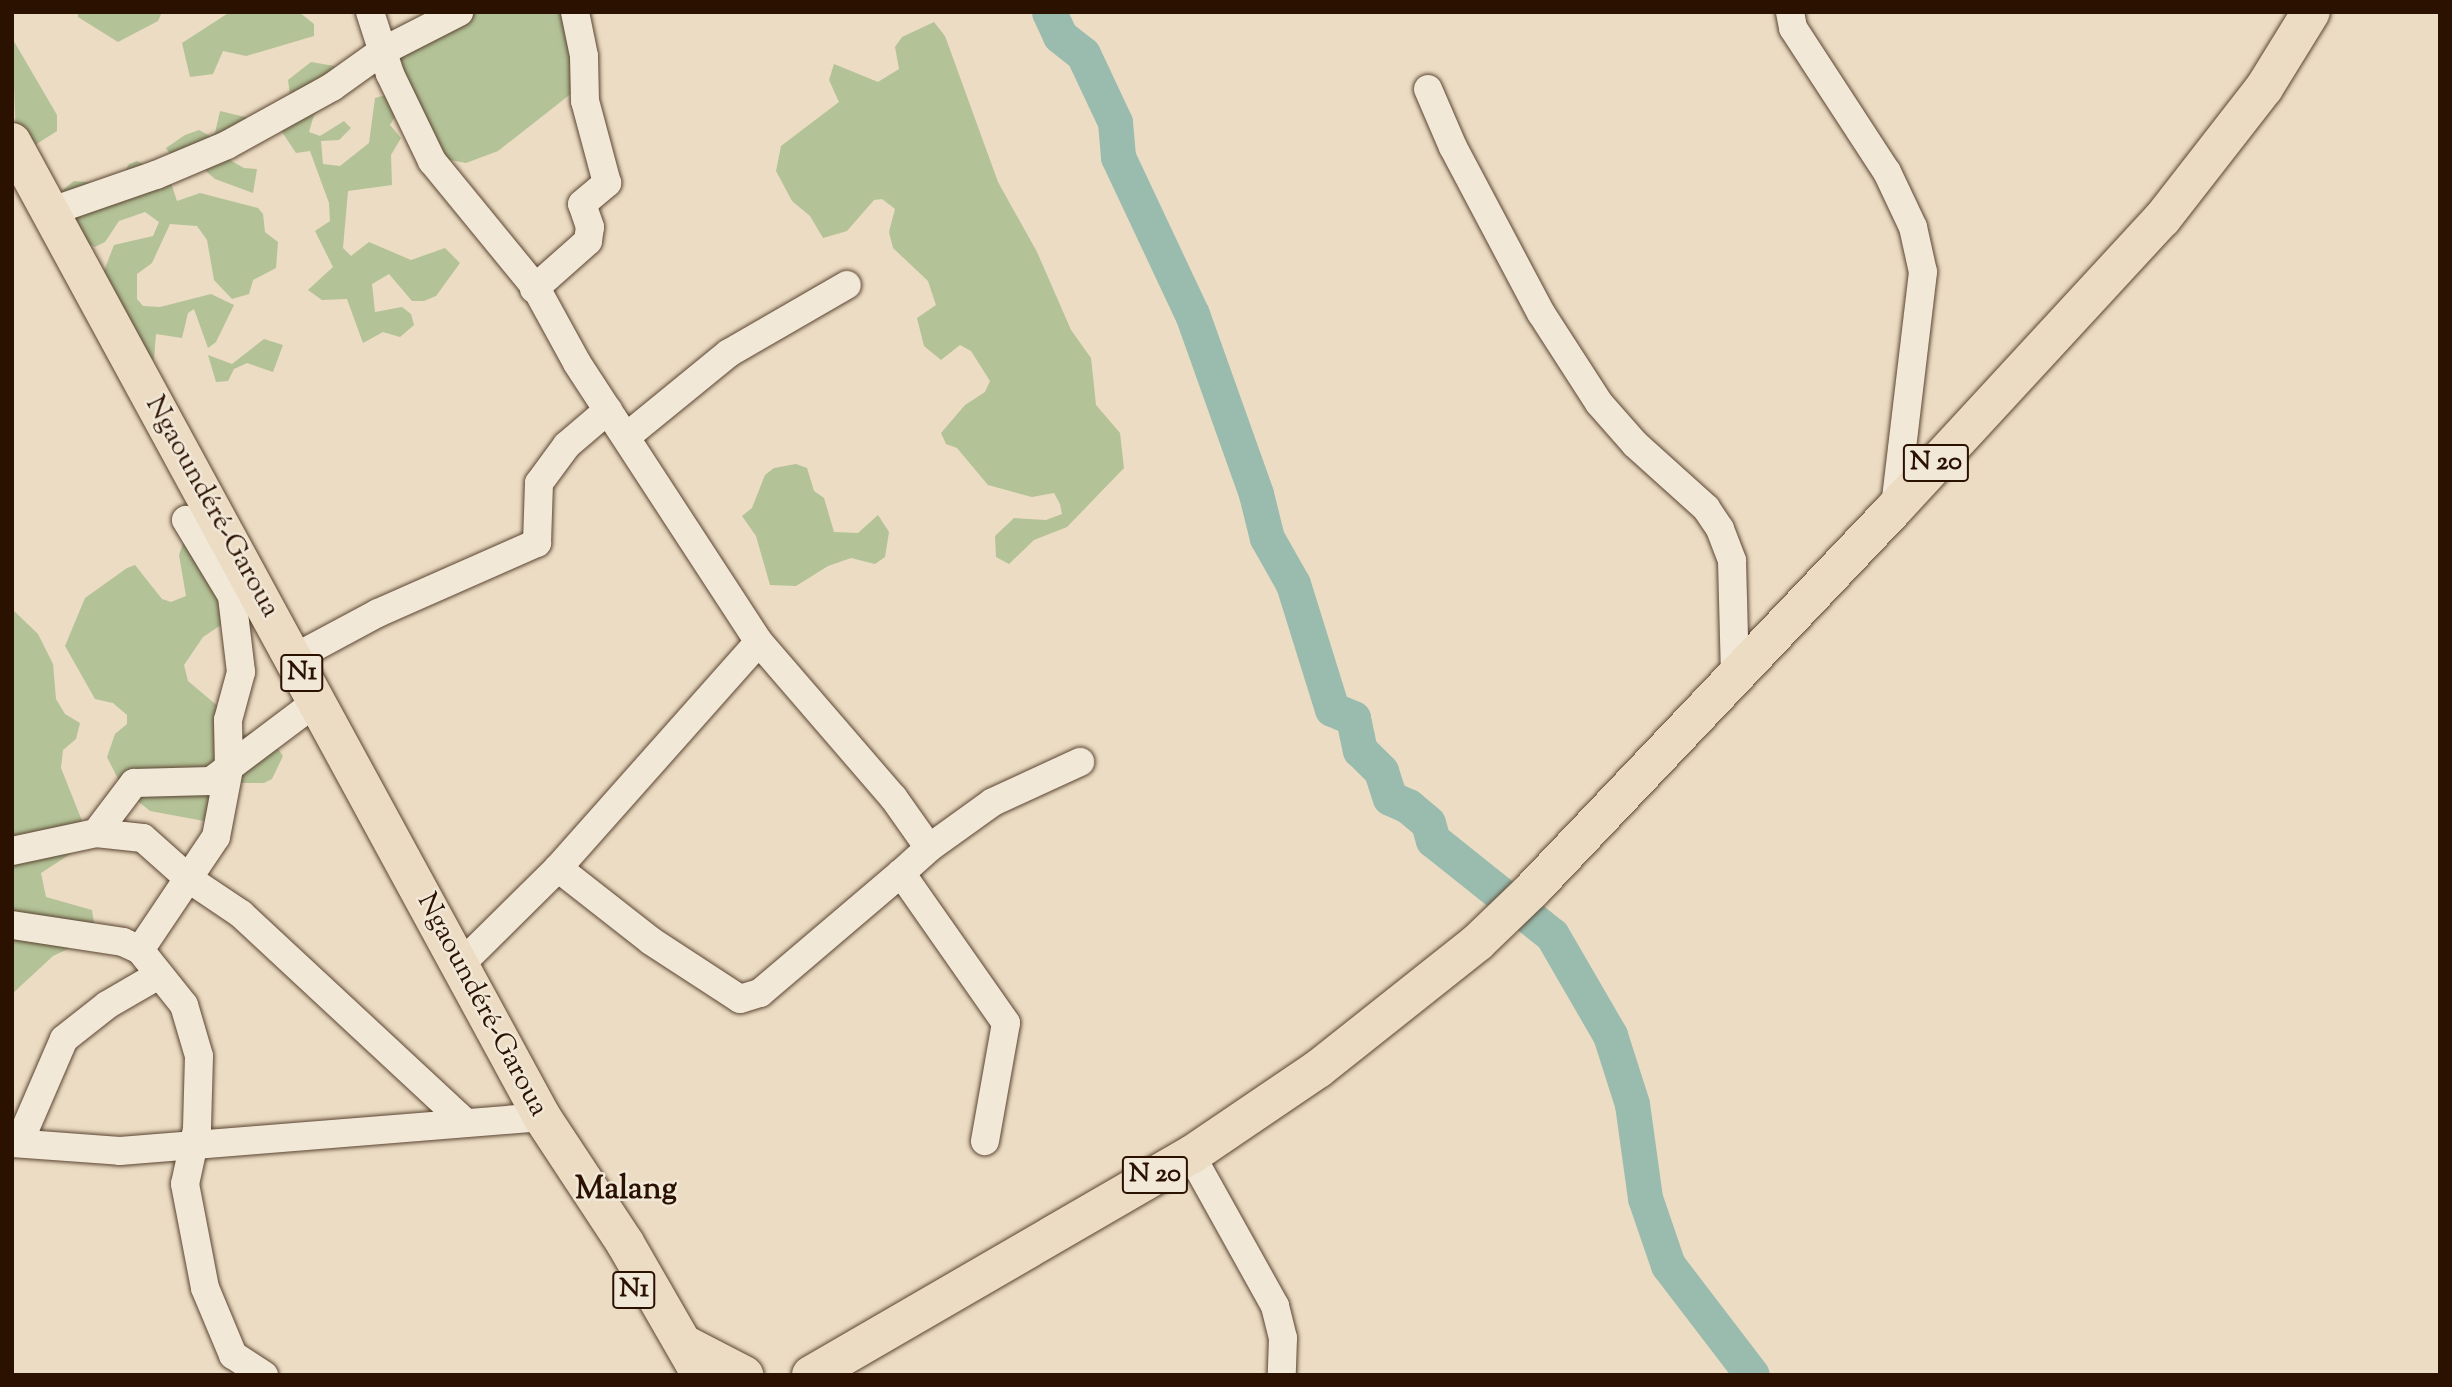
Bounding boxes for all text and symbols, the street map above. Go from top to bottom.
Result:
street label: Ngaoundéré-Garoua [137,391,287,623]
road number: N 20 [1903,440,1969,485]
road number: N1 [279,650,325,695]
street label: Ngaoundéré-Garoua [409,888,555,1122]
road number: N 20 [1122,1152,1188,1198]
district label: Malang [575,1171,677,1209]
road number: N1 [611,1268,657,1312]

